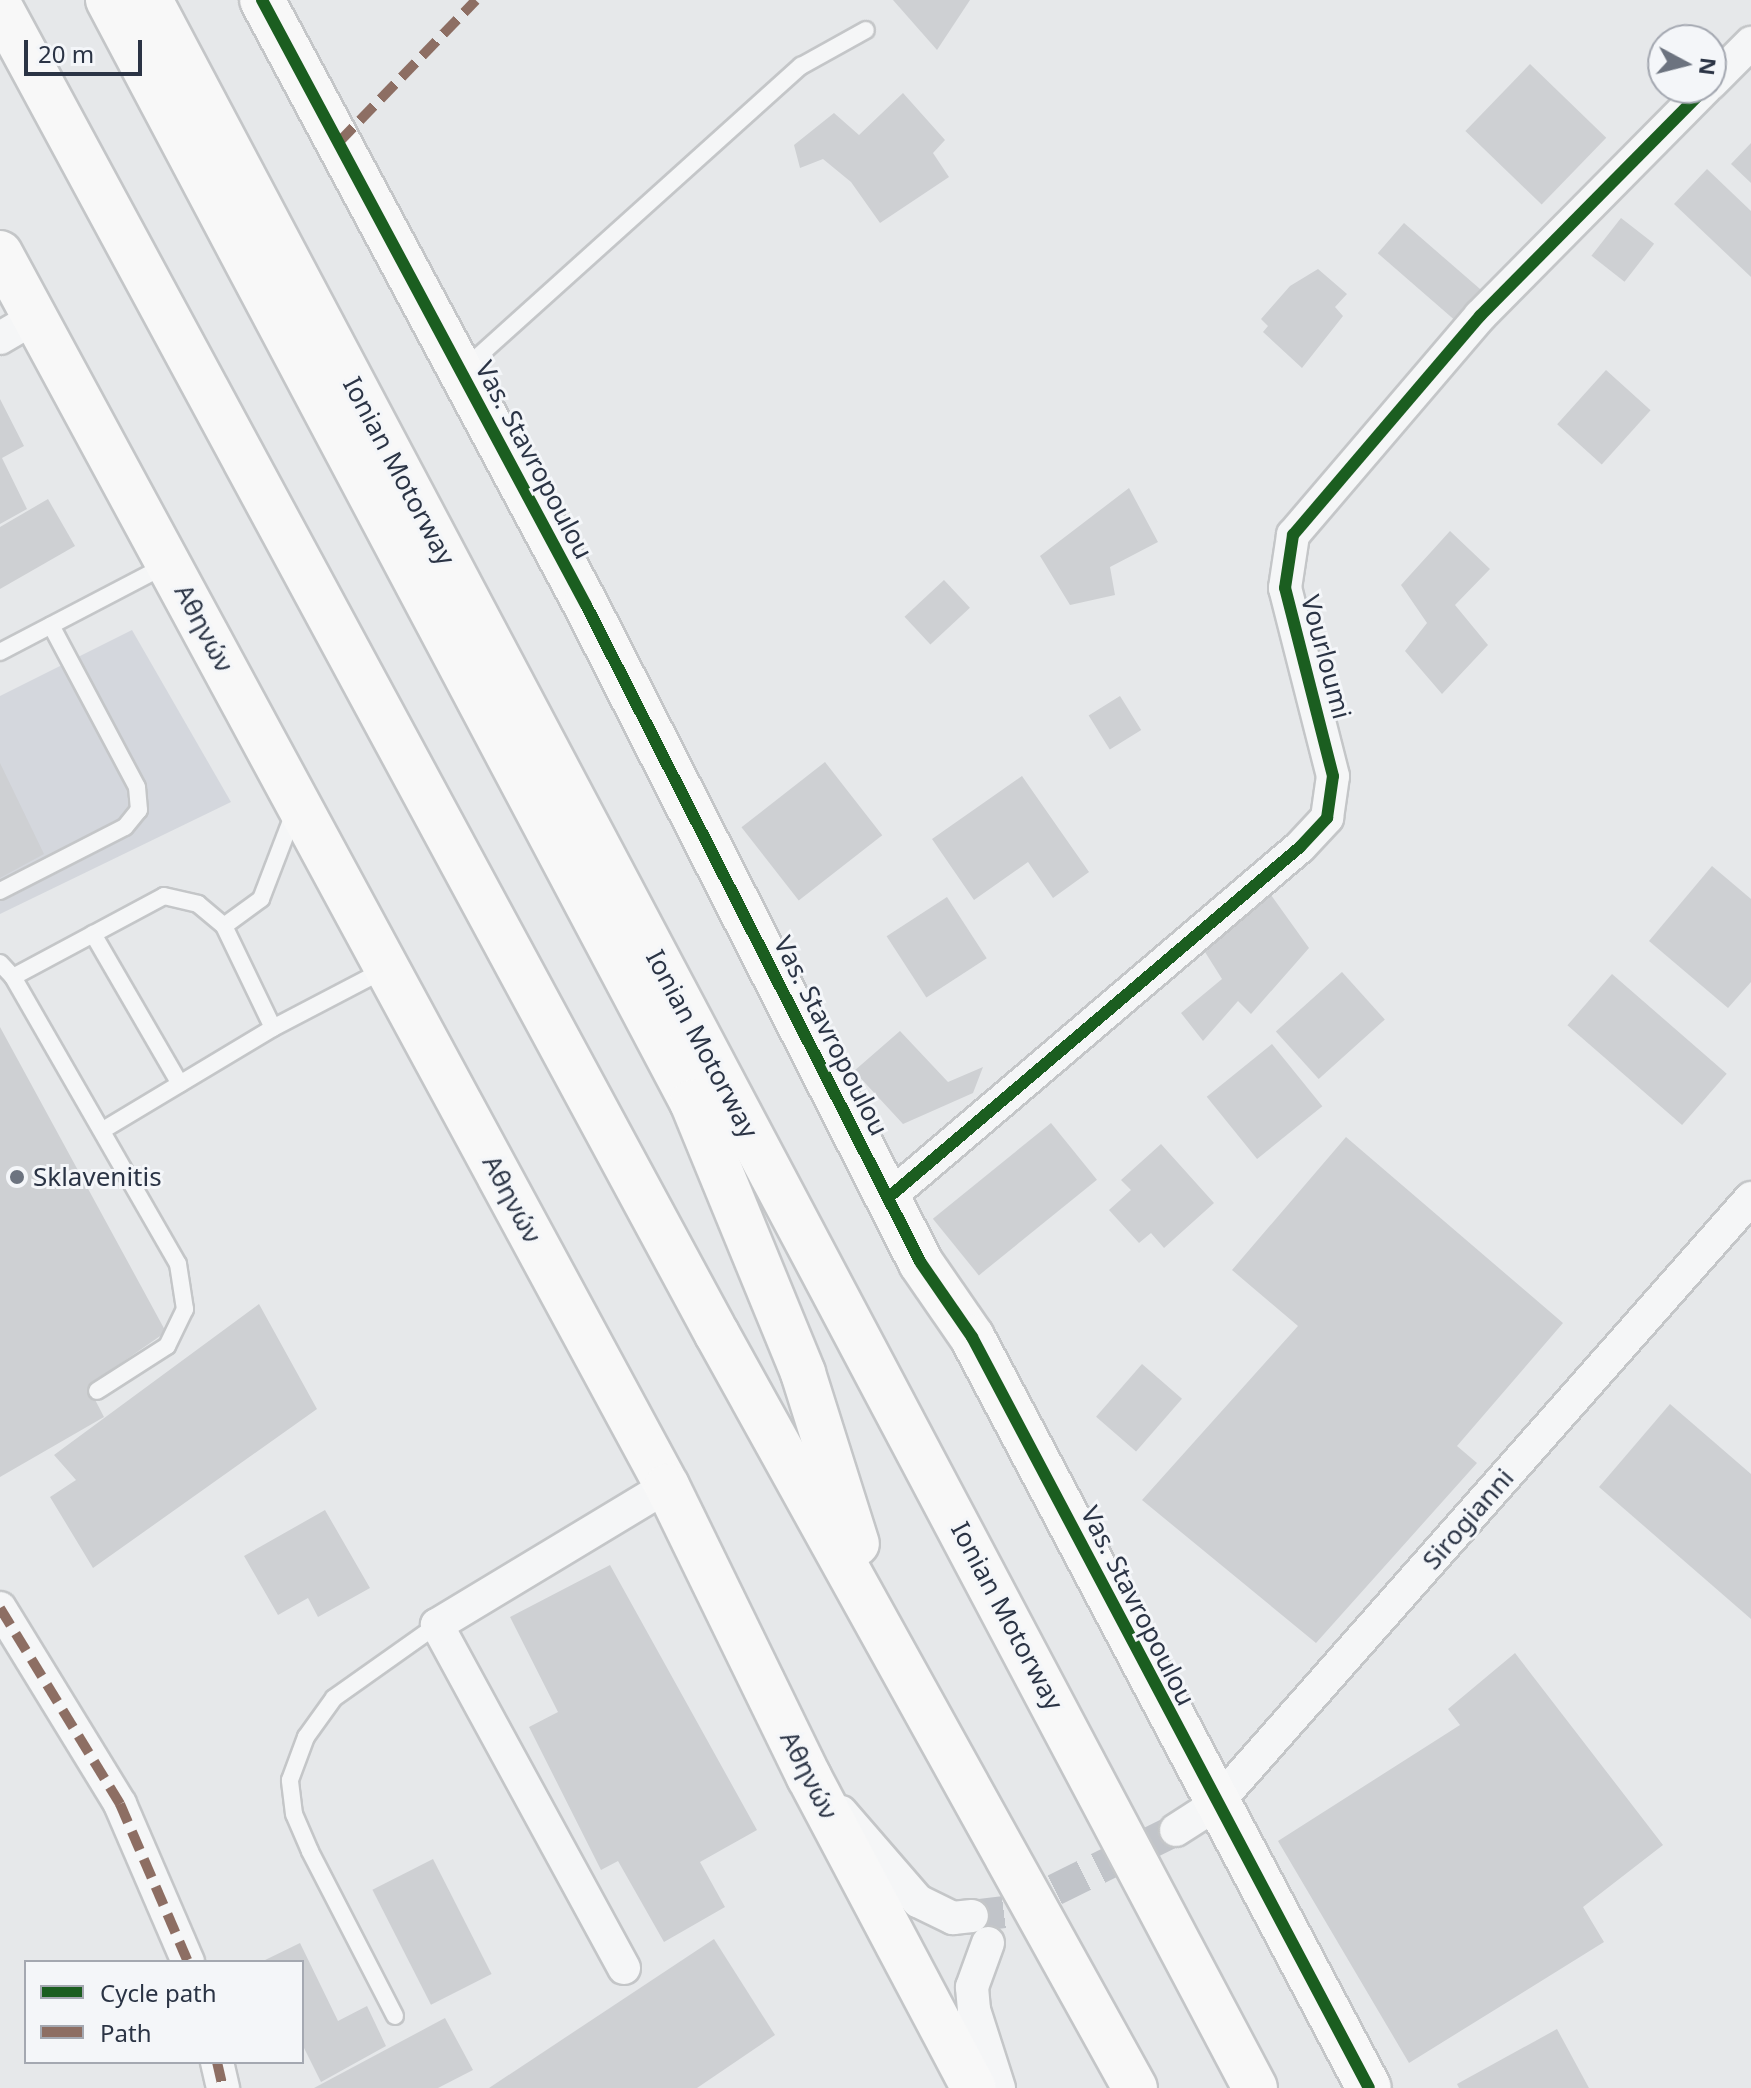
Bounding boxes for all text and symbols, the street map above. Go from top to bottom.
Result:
scale bar [28,24,146,74]
north arrow [1647,24,1727,104]
text: 20 m [38,37,94,70]
text: N [1693,56,1725,77]
street label: Vas. Stavropoulou [469,356,599,564]
street label: Ionian Motorway [336,372,462,570]
street label: Αθηνών [168,579,240,677]
street label: Vourloumi [1294,592,1358,722]
street label: Vas. Stavropoulou [767,931,895,1141]
street label: Ionian Motorway [639,945,765,1143]
street label: Αθηνών [476,1150,548,1248]
place label: Sklavenitis [33,1161,162,1193]
marker: Sklavenitis [8,1168,26,1186]
street label: Sirogianni [1416,1462,1520,1576]
street label: Vas. Stavropoulou [1074,1501,1202,1711]
street label: Ionian Motorway [944,1517,1070,1715]
street label: Αθηνών [774,1726,844,1824]
legend [24,1960,304,2064]
text: Cycle path [100,1976,217,2009]
text: Path [100,2016,151,2049]

